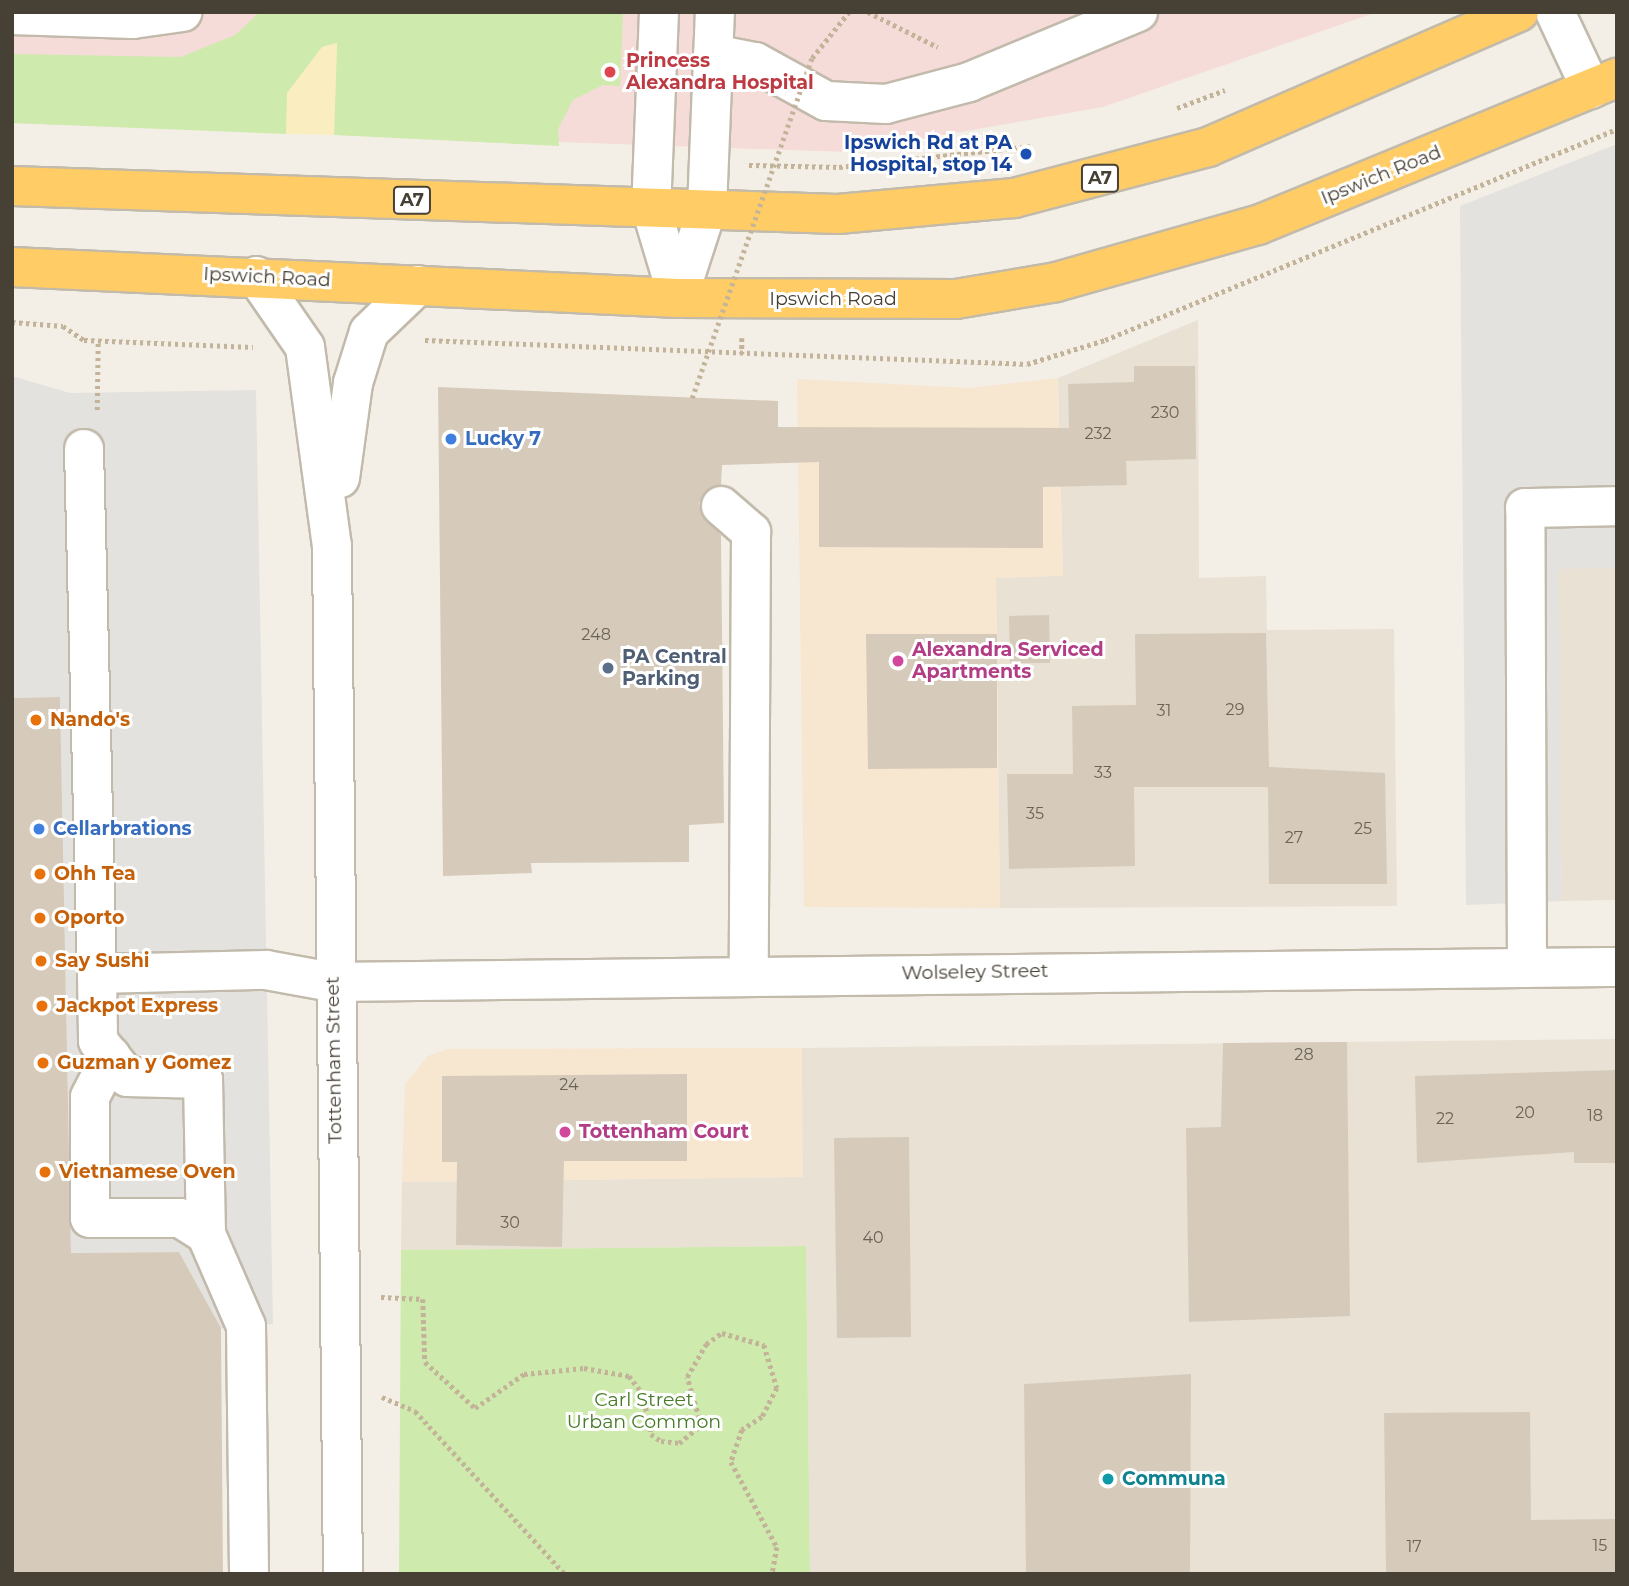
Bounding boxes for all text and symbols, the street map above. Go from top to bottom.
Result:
place label: Princess Alexandra Hospital [626,50,814,94]
marker: Princess Alexandra Hospital [600,62,620,82]
place label: Ipswich Rd at PA Hospital, stop 14 [844,132,1012,176]
street label: Ipswich Road [1318,141,1444,209]
marker: Ipswich Rd at PA Hospital, stop 14 [1018,146,1034,162]
road number: A7 [1081,163,1119,192]
road number: A7 [393,186,431,215]
street label: Ipswich Road [203,262,331,292]
street label: Ipswich Road [769,288,897,310]
house number: 230 [1151,403,1179,423]
house number: 232 [1084,424,1112,444]
place label: Lucky 7 [465,428,541,450]
marker: Lucky 7 [443,431,459,447]
house number: 248 [581,625,611,645]
place label: Alexandra Serviced Apartments [912,639,1104,683]
place label: PA Central Parking [622,646,727,690]
marker: Alexandra Serviced Apartments [890,653,906,669]
marker: PA Central Parking [600,660,616,676]
house number: 29 [1226,700,1244,720]
house number: 31 [1157,701,1171,721]
place label: Nando's [50,709,130,731]
marker: Nando's [28,712,44,728]
house number: 33 [1094,763,1112,783]
house number: 35 [1026,804,1044,824]
place label: Cellarbrations [53,818,192,840]
house number: 25 [1354,819,1372,839]
marker: Cellarbrations [31,821,47,837]
house number: 27 [1285,828,1303,848]
place label: Ohh Tea [54,863,136,885]
marker: Ohh Tea [32,866,48,882]
place label: Oporto [54,907,124,929]
marker: Oporto [32,910,48,926]
place label: Say Sushi [55,950,150,972]
marker: Say Sushi [33,953,49,969]
street label: Wolseley Street [901,959,1049,985]
street label: Tottenham Street [321,976,347,1144]
place label: Jackpot Express [56,995,218,1017]
marker: Jackpot Express [34,998,50,1014]
house number: 28 [1294,1045,1314,1065]
place label: Guzman y Gomez [57,1052,231,1074]
marker: Guzman y Gomez [35,1055,51,1071]
house number: 24 [559,1075,579,1095]
house number: 20 [1515,1103,1535,1123]
house number: 18 [1587,1106,1603,1126]
house number: 22 [1436,1109,1454,1129]
place label: Tottenham Court [579,1121,749,1143]
marker: Tottenham Court [557,1124,573,1140]
place label: Vietnamese Oven [59,1161,236,1183]
marker: Vietnamese Oven [37,1164,53,1180]
house number: 30 [500,1213,520,1233]
house number: 40 [862,1228,884,1248]
park label: Carl Street Urban Common [567,1389,721,1433]
place label: Communa [1122,1468,1226,1490]
marker: Communa [1100,1471,1116,1487]
house number: 15 [1593,1536,1607,1556]
house number: 17 [1406,1537,1422,1557]

